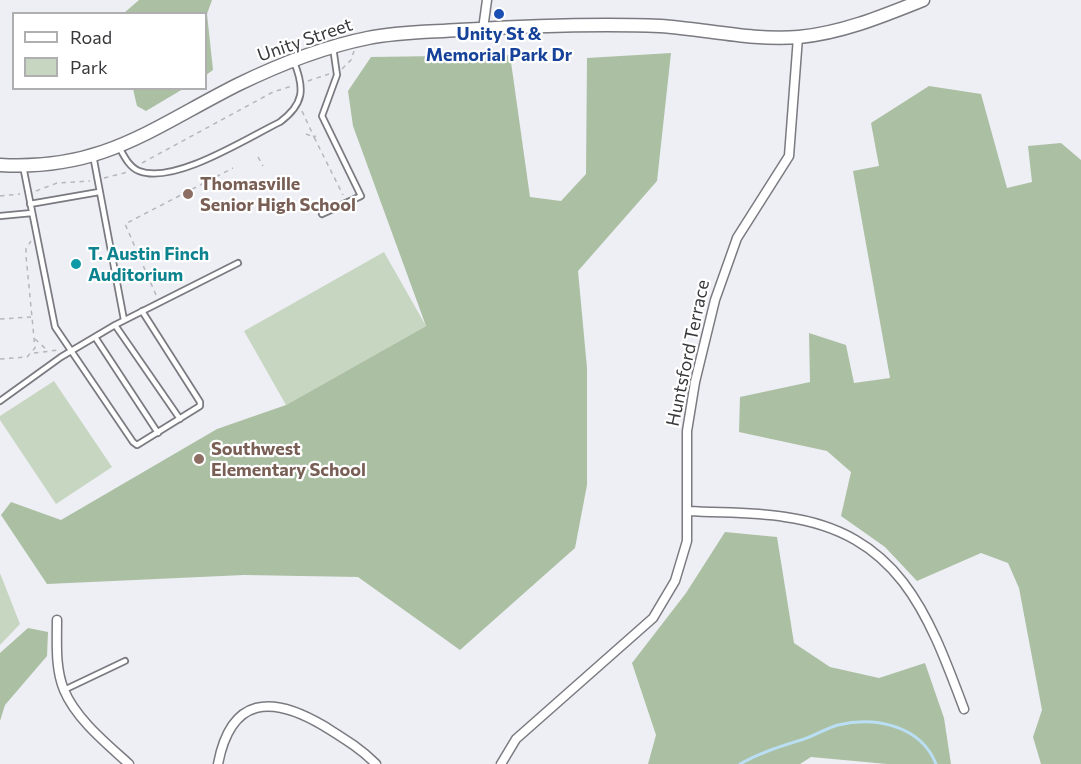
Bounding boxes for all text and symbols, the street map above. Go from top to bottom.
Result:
marker: Unity St & Memorial Park Dr [492,7,506,21]
legend [12,12,207,90]
street label: Unity Street [255,14,355,66]
place label: Unity St & Memorial Park Dr [426,23,572,66]
text: Road [70,26,112,48]
text: Park [70,56,108,78]
place label: Thomasville Senior High School [200,173,356,216]
marker: Thomasville Senior High School [181,187,195,201]
place label: T. Austin Finch Auditorium [88,243,209,286]
marker: T. Austin Finch Auditorium [69,257,83,271]
street label: Huntsford Terrace [662,278,714,428]
place label: Southwest Elementary School [211,438,366,480]
marker: Southwest Elementary School [192,452,206,466]

